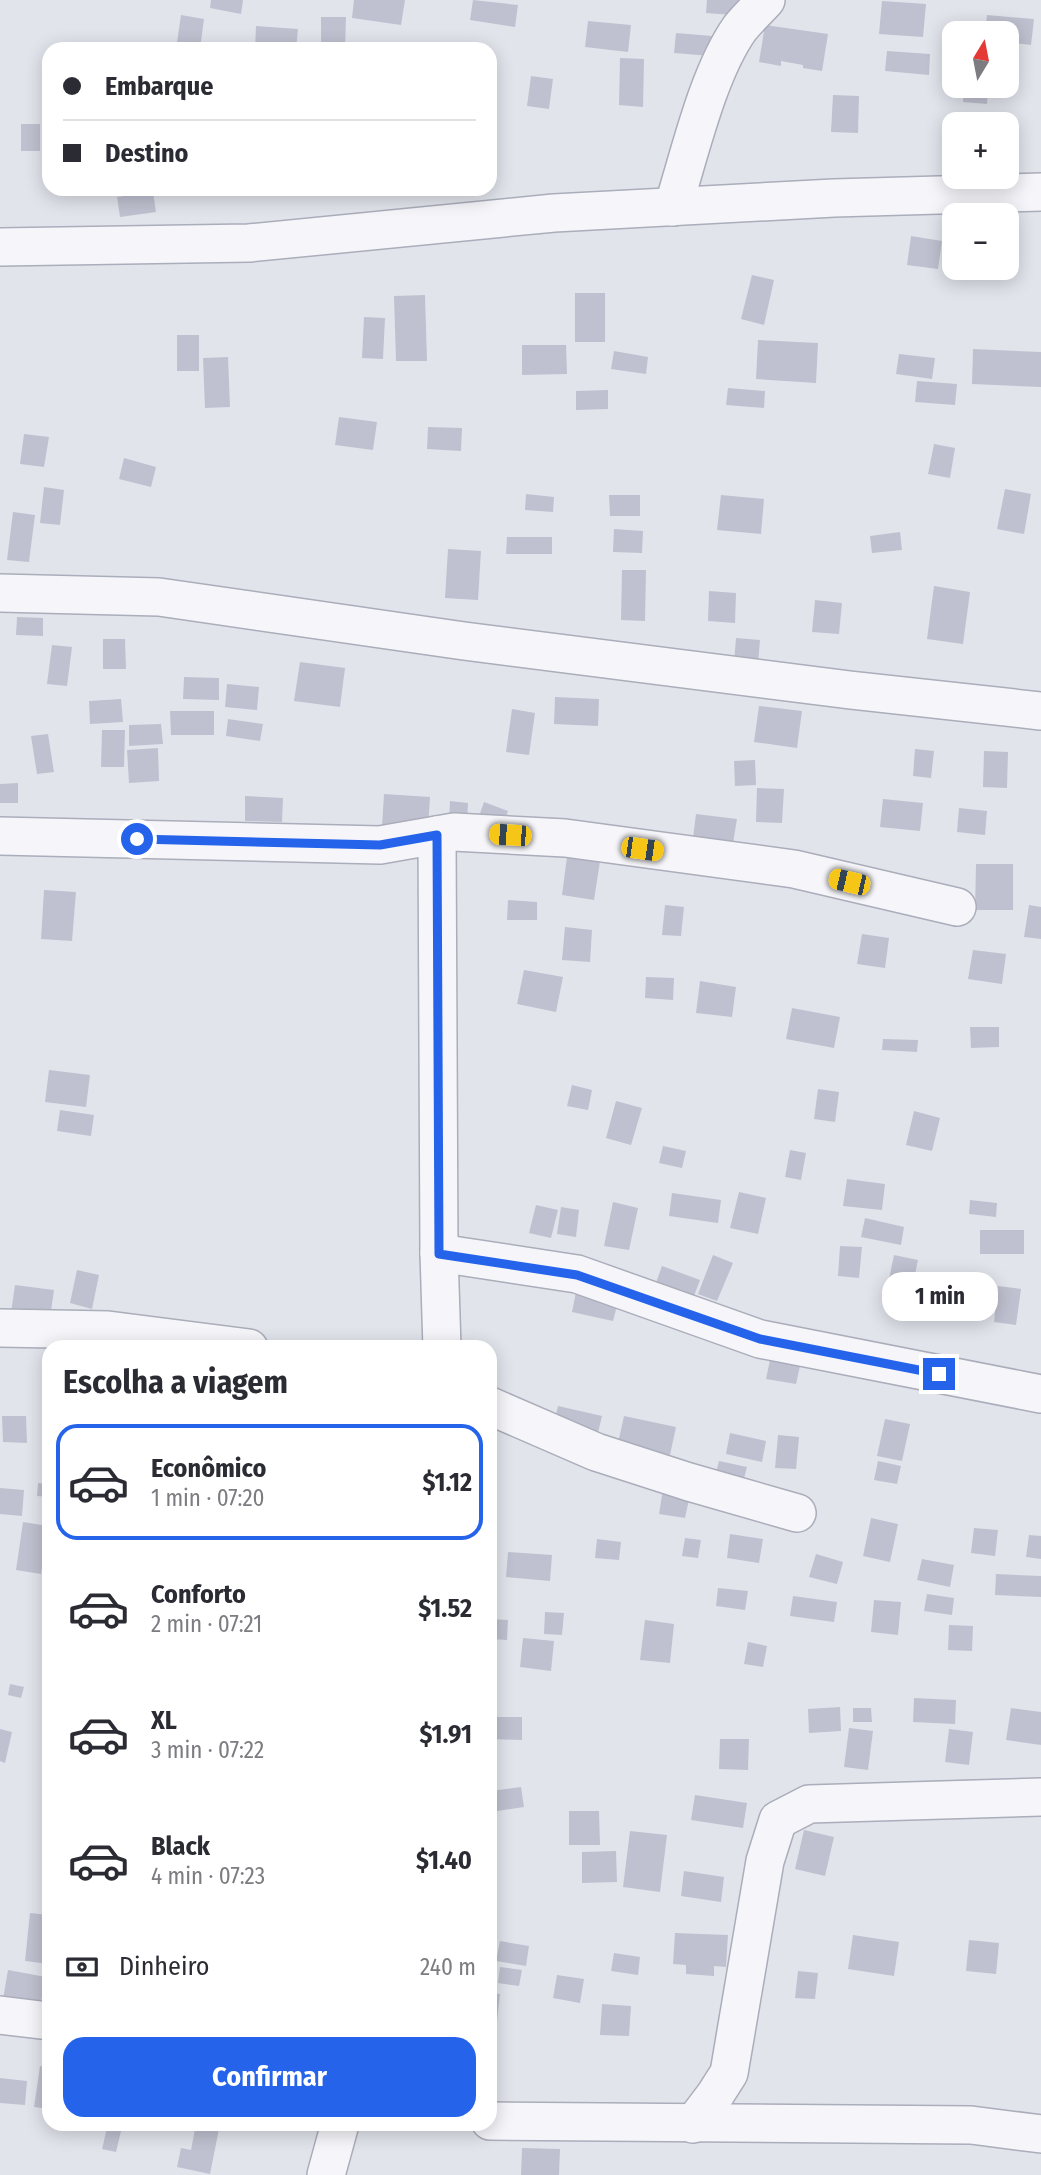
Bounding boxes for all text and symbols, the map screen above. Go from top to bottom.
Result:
north arrow [942,21,1018,98]
map controls [942,21,1019,280]
text: Embarque [105,71,213,102]
button: + [942,112,1019,189]
text: Destino [105,138,188,169]
button: − [942,203,1019,280]
route start [121,823,153,855]
car [489,823,532,847]
car [620,836,665,862]
car [827,867,872,897]
callout: 1 min [881,1272,997,1322]
text: 1 min [915,1282,965,1310]
route end [923,1358,955,1390]
text: Escolha a viagem [63,1363,288,1401]
icon: car [67,1451,130,1514]
text: Econômico [151,1453,266,1484]
text: $1.12 [423,1467,472,1498]
text: 1 min · 07:20 [151,1484,265,1512]
icon: car [67,1577,130,1640]
text: Conforto [151,1579,246,1610]
text: $1.52 [418,1593,472,1624]
text: 2 min · 07:21 [151,1610,262,1638]
icon: car [67,1703,130,1766]
text: XL [151,1705,177,1736]
text: $1.91 [420,1719,472,1750]
text: 3 min · 07:22 [151,1736,264,1764]
icon: car [67,1829,130,1892]
text: Black [151,1831,210,1862]
text: $1.40 [416,1845,472,1876]
text: 4 min · 07:23 [151,1862,265,1890]
icon: cash [63,1948,101,1986]
text: Dinheiro [119,1951,209,1982]
text: 240 m [420,1953,476,1981]
button: Confirmar [63,2037,476,2117]

